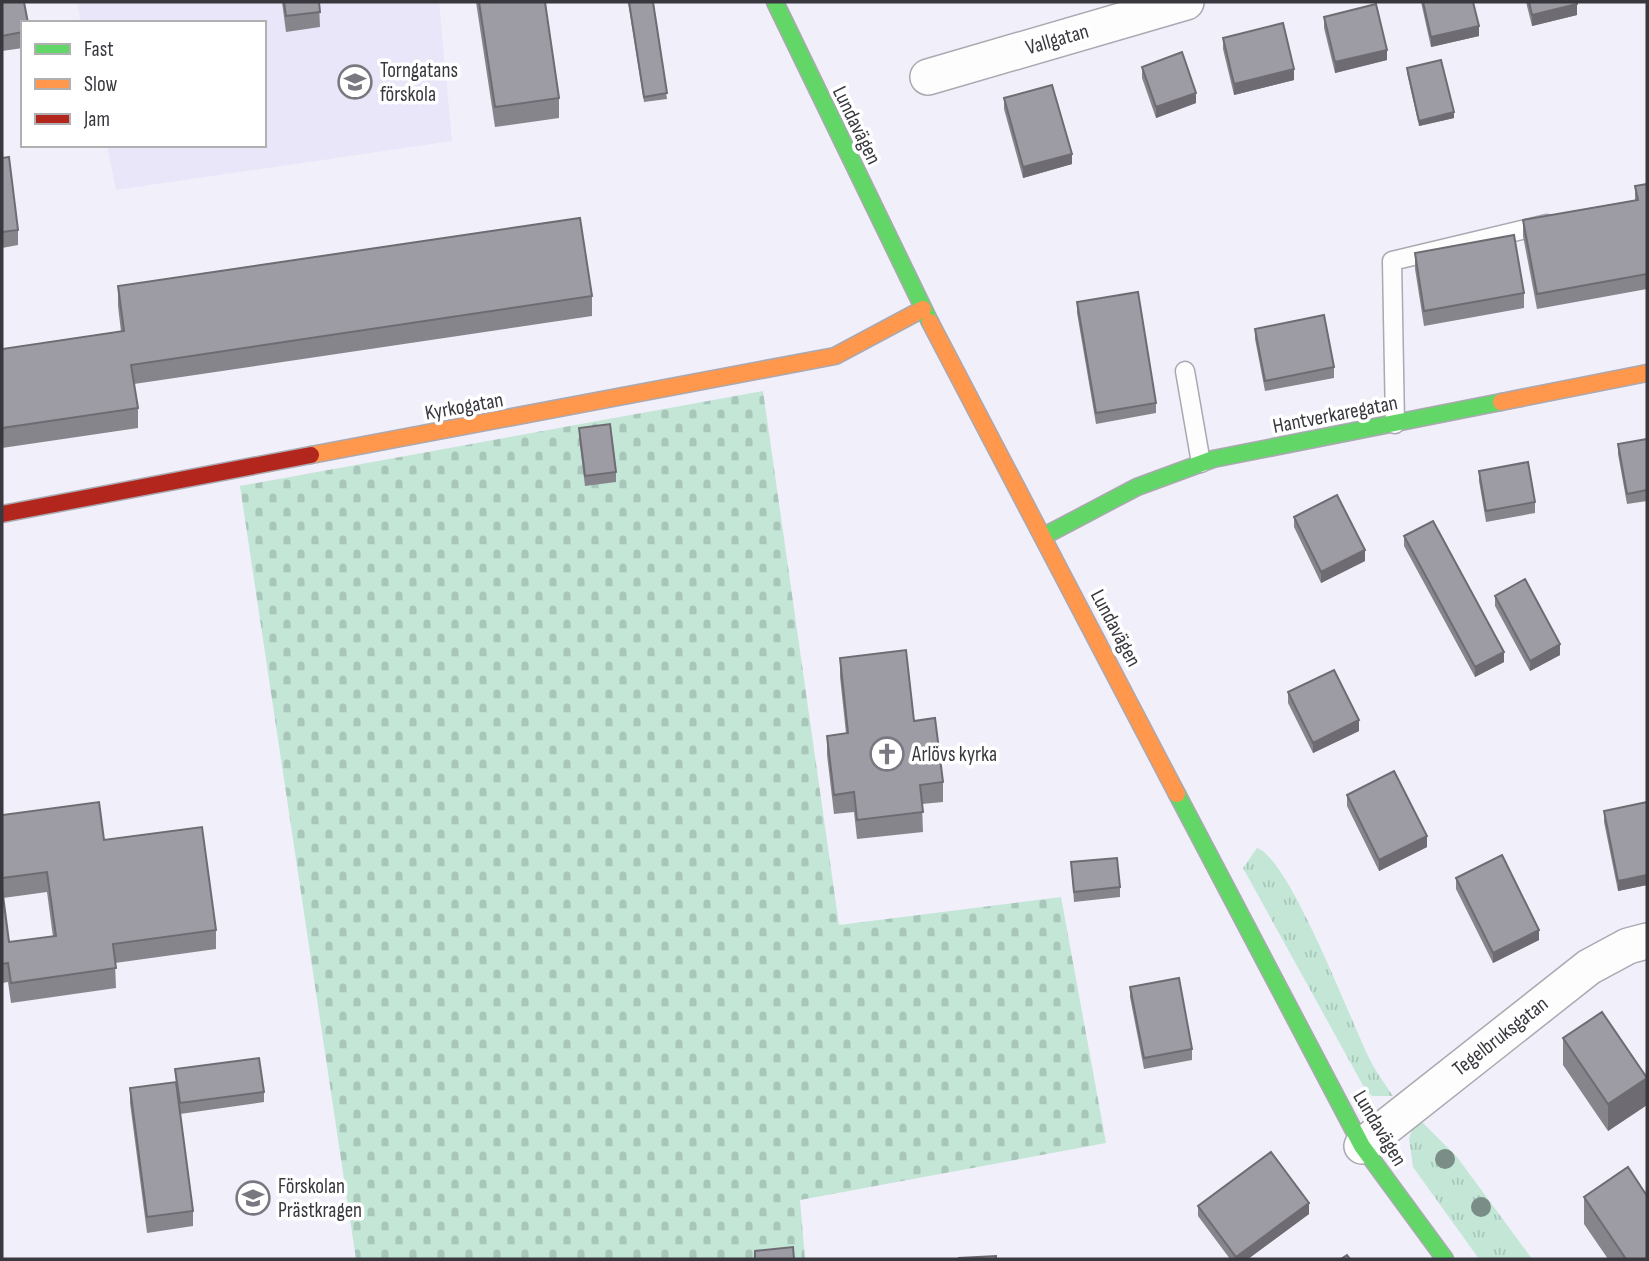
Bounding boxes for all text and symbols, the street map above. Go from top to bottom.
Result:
street label: Vallgatan [1023,19,1091,60]
legend [21,21,266,147]
text: Fast [84,37,114,62]
place label: Torngatans förskola [380,58,458,107]
school or university icon: Torngatans förskola [336,63,374,101]
text: Slow [84,72,118,97]
street label: Lundavägen [827,82,886,168]
text: Jam [83,107,110,132]
street label: Kyrkogatan [423,387,505,426]
street label: Hantverkaregatan [1271,390,1400,439]
street label: Lundavägen [1085,585,1146,671]
church icon: Arlövs kyrka [868,735,906,773]
place label: Arlövs kyrka [911,742,997,767]
street label: Tegelbruksgatan [1448,991,1553,1081]
street label: Lundavägen [1347,1086,1412,1171]
place label: Förskolan Prästkragen [278,1174,362,1223]
school or university icon: Förskolan Prästkragen [234,1179,272,1217]

